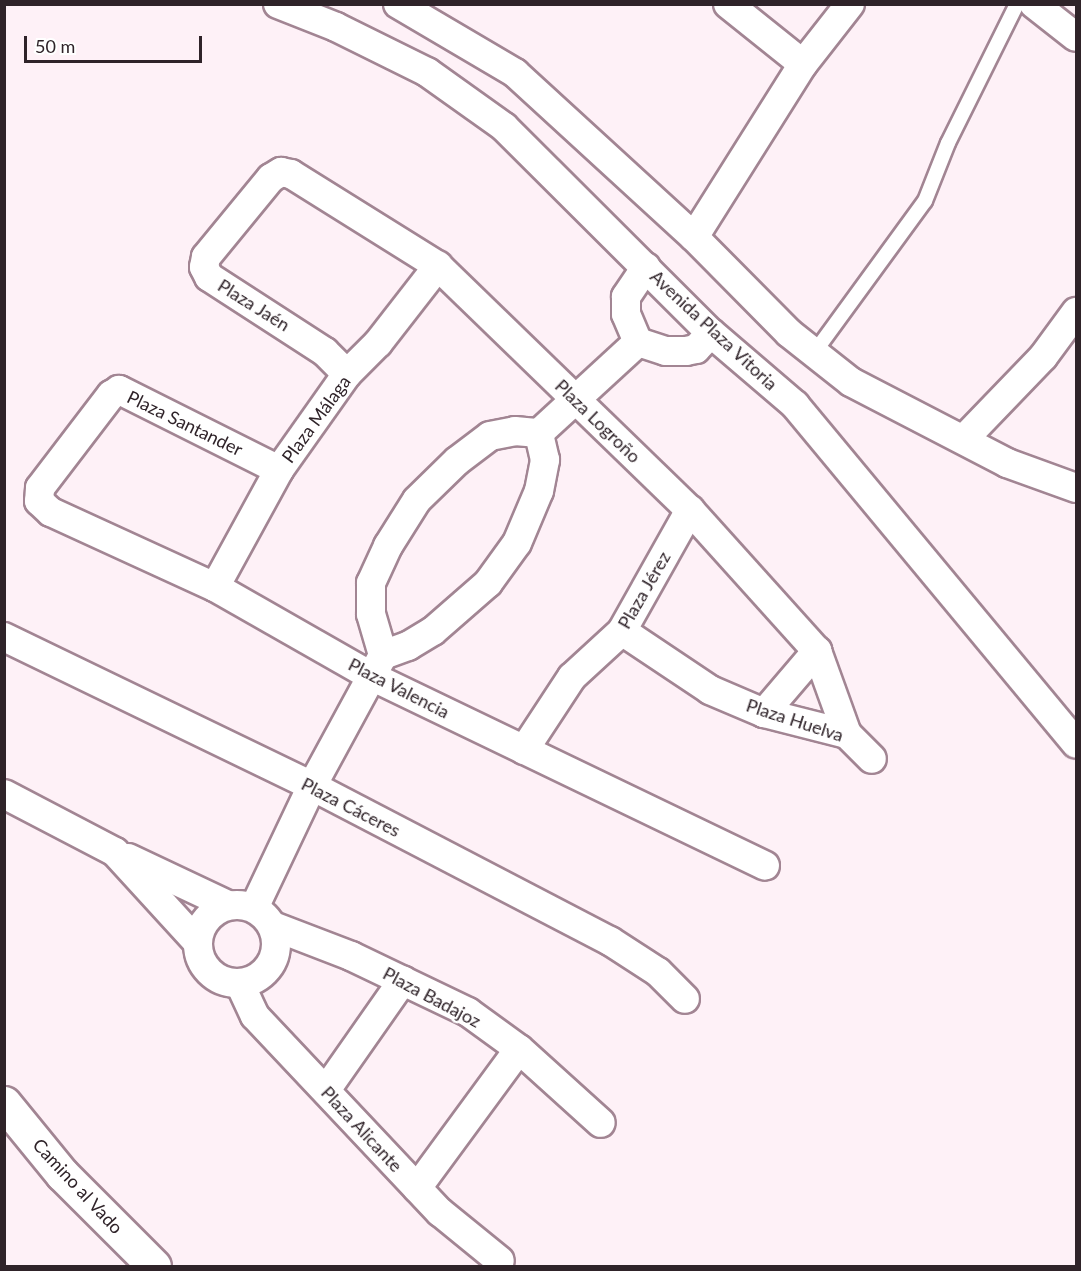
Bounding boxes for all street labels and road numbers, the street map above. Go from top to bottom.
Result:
street label: Avenida Plaza Vitoria [646,265,782,395]
street label: Plaza Jaén [214,274,294,336]
street label: Plaza Málaga [277,371,355,467]
street label: Plaza Logroño [551,375,645,467]
street label: Plaza Santander [124,386,246,460]
street label: Plaza Jérez [613,547,675,633]
street label: Plaza Valencia [345,653,453,723]
street label: Plaza Huelva [744,694,846,746]
street label: Plaza Cáceres [298,773,404,841]
street label: Plaza Badajoz [379,962,485,1032]
street label: Plaza Alicante [317,1082,407,1176]
street label: Camino al Vado [28,1134,128,1238]

